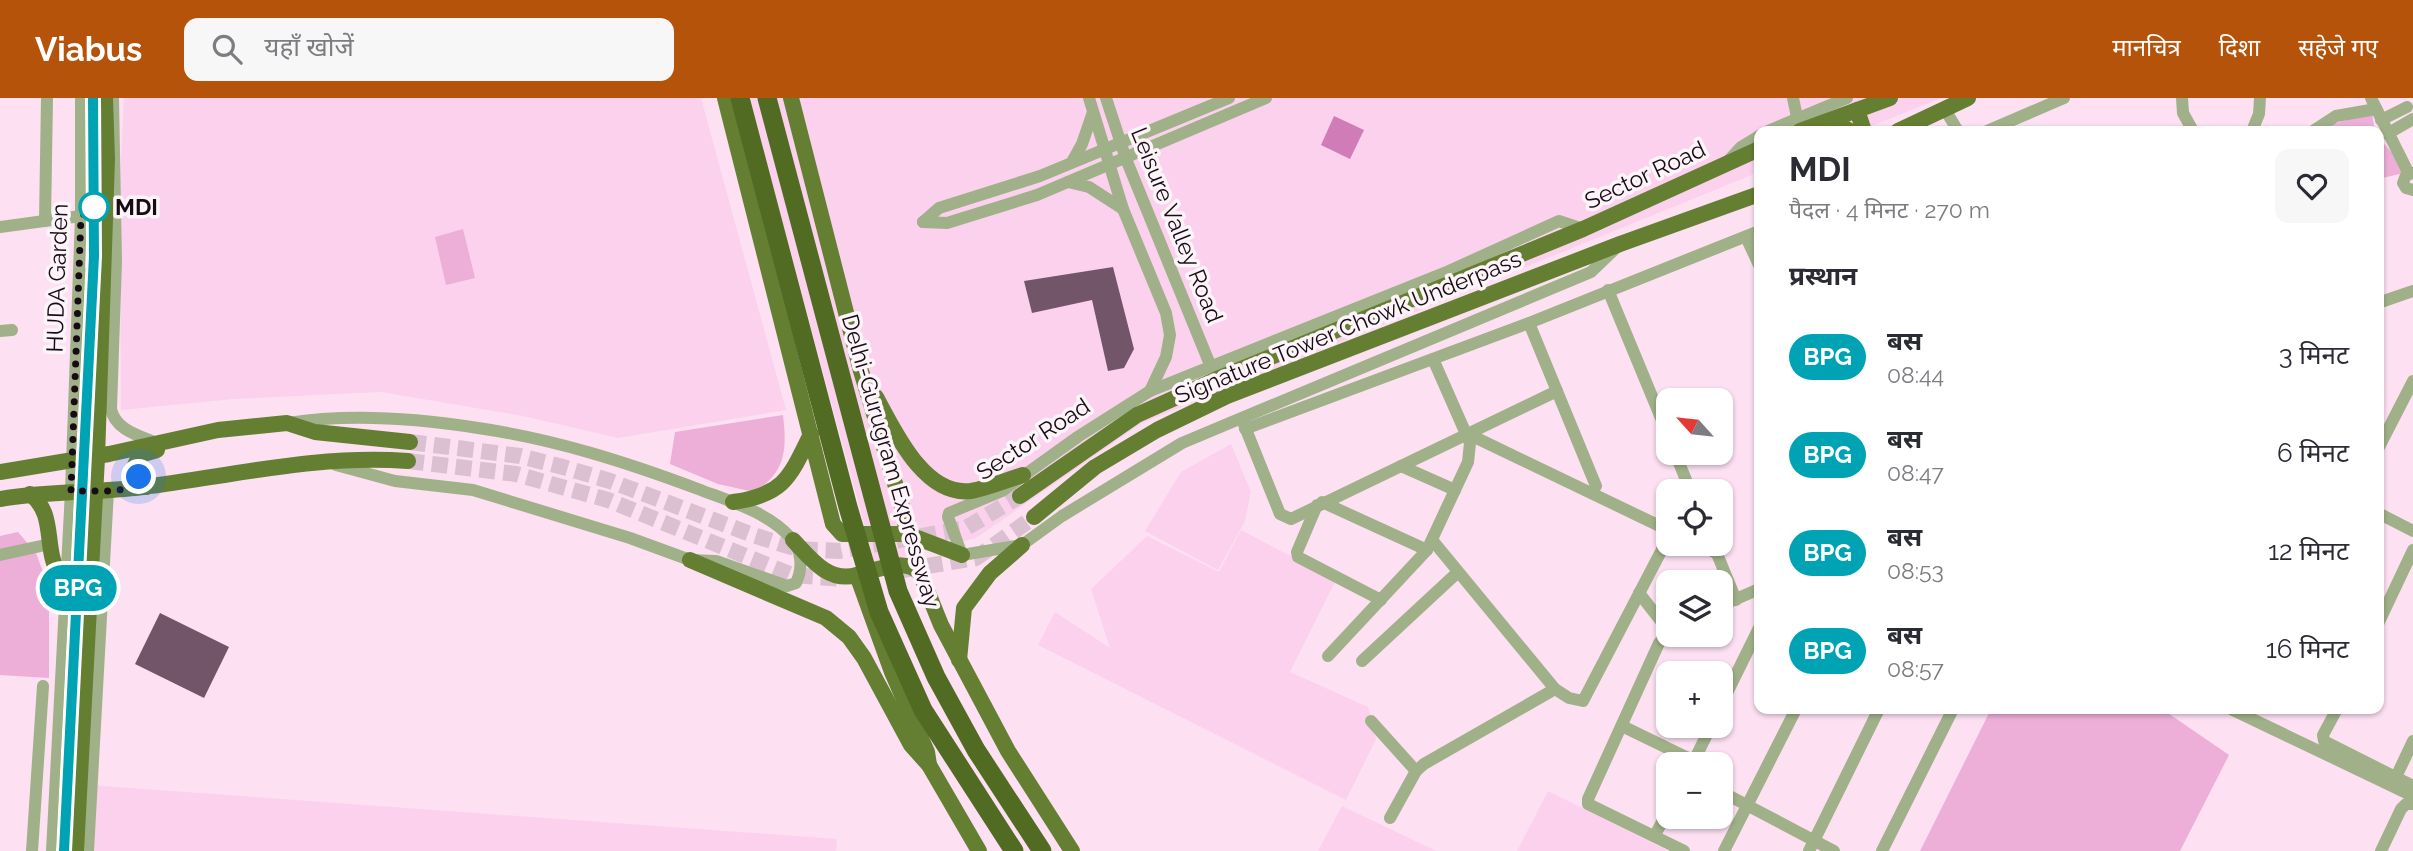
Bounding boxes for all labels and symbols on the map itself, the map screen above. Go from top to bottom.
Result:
street label: Leisure Valley Road [1126,123,1229,326]
street label: Sector Road [1580,135,1709,214]
marker: MDI [79,192,109,222]
place label: MDI [115,193,158,220]
street label: HUDA Garden [40,203,73,353]
street label: Signature Tower Chowk Underpass [1171,244,1525,409]
street label: Delhi-Gurugram Expressway [837,311,946,611]
north arrow [1656,388,1732,466]
street label: Sector Road [971,392,1095,485]
your location [121,459,156,494]
line badge: BPG [38,565,118,611]

